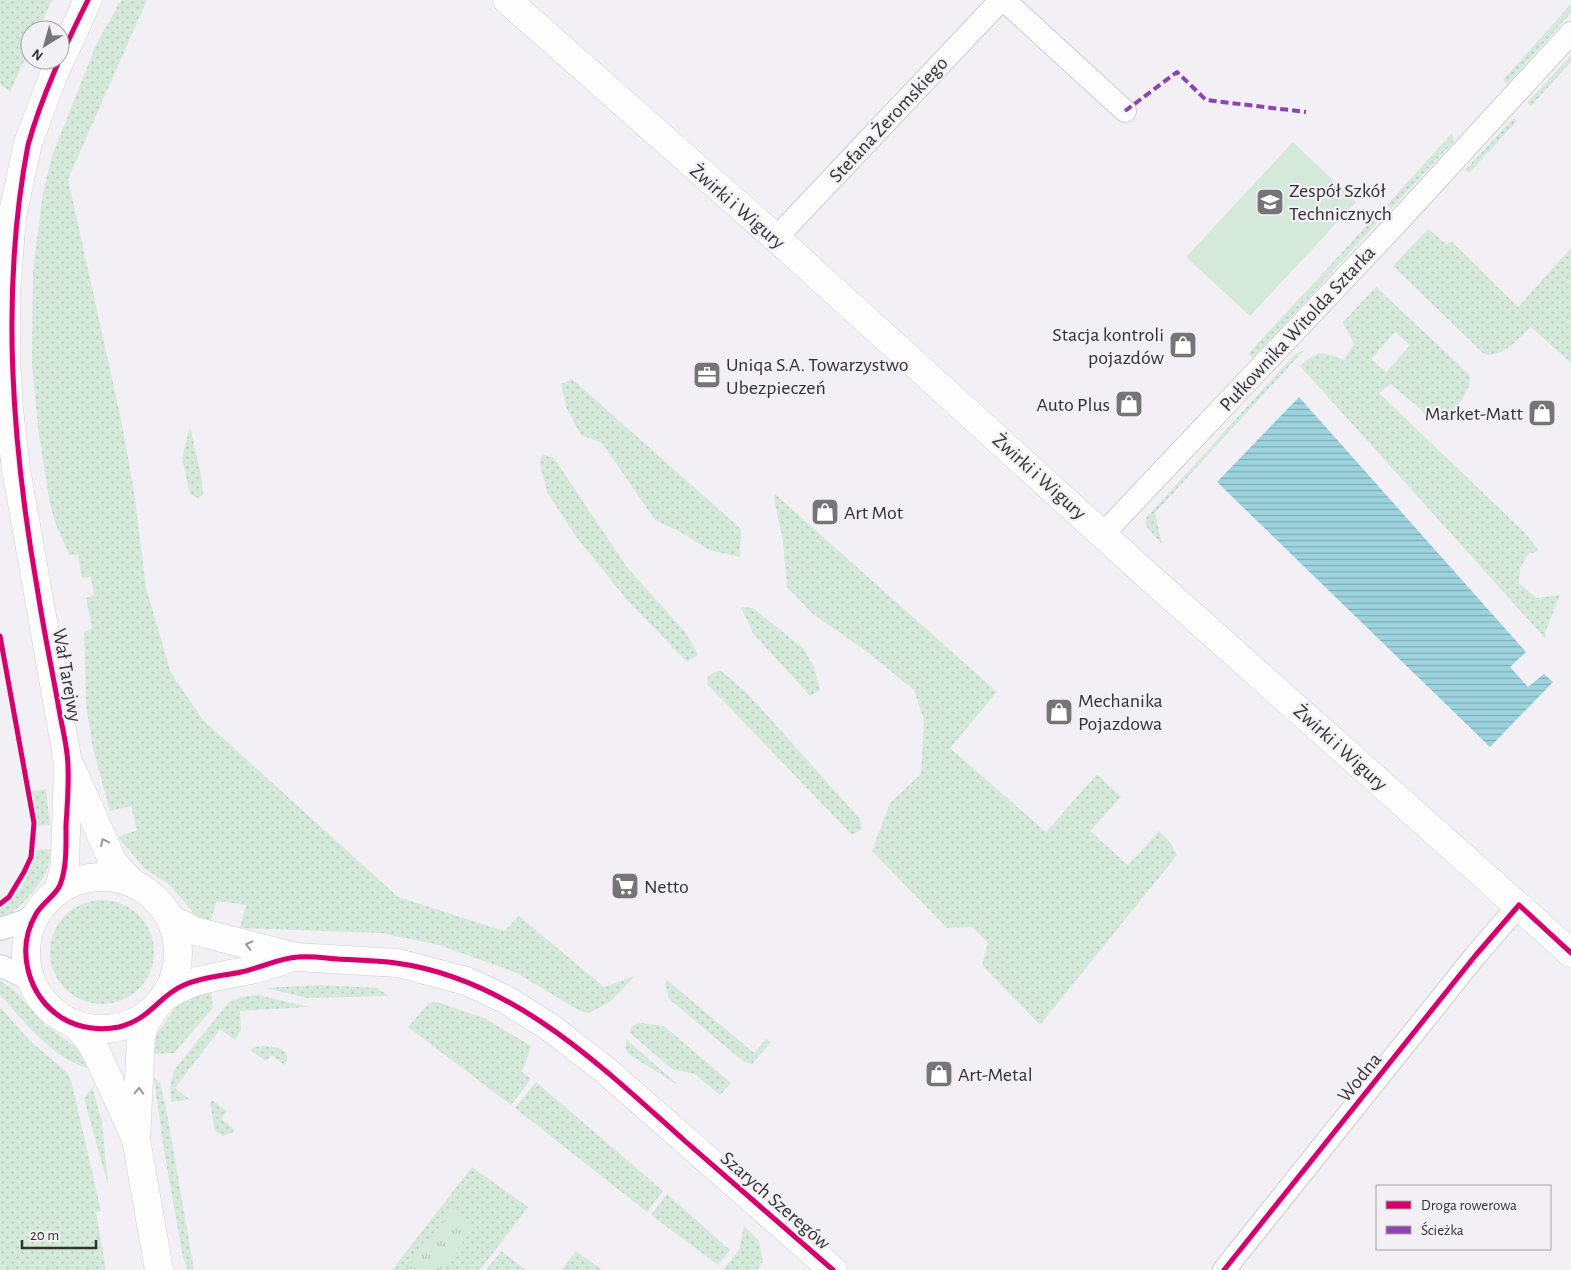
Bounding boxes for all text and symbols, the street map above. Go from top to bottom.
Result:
north arrow [20,20,70,70]
text: N [30,46,46,63]
street label: Stefana Żeromskiego [826,53,952,186]
street label: Żwirki i Wigury [686,160,789,253]
place label: Zespół Szkół Technicznych [1289,181,1392,224]
school or university icon: Zespół Szkół Technicznych [1255,187,1285,217]
street label: Pułkownika Witolda Sztarka [1216,242,1379,415]
place label: Stacja kontroli pojazdów [1052,325,1165,368]
shop icon: Stacja kontroli pojazdów [1168,330,1198,360]
place label: Uniqa S.A. Towarzystwo Ubezpieczeń [726,355,909,398]
office icon: Uniqa S.A. Towarzystwo Ubezpieczeń [692,360,722,390]
shop icon: Auto Plus [1114,389,1144,419]
place label: Auto Plus [1036,395,1110,415]
shop icon: Market-Matt [1527,398,1557,428]
place label: Market-Matt [1425,404,1524,424]
street label: Żwirki i Wigury [989,430,1090,524]
shop icon: Art Mot [810,497,840,527]
place label: Art Mot [844,503,904,523]
street label: Wał Tarejwy [49,627,85,724]
place label: Mechanika Pojazdowa [1078,691,1163,734]
shop icon: Mechanika Pojazdowa [1044,697,1074,727]
street label: Żwirki i Wigury [1290,701,1391,795]
one-way arrow [100,838,110,847]
supermarket icon: Netto [610,871,640,901]
place label: Netto [644,877,689,897]
one-way arrow [245,940,253,950]
street label: Wodna [1334,1049,1385,1106]
shop icon: Art-Metal [924,1059,954,1089]
place label: Art-Metal [958,1065,1033,1085]
one-way arrow [133,1086,144,1094]
street label: Szarych Szeregów [717,1148,834,1254]
legend [1376,1185,1551,1250]
text: Droga rowerowa [1421,1198,1517,1213]
scale bar [22,1218,96,1250]
text: Ścieżka [1421,1221,1464,1238]
text: 20 m [30,1228,59,1243]

